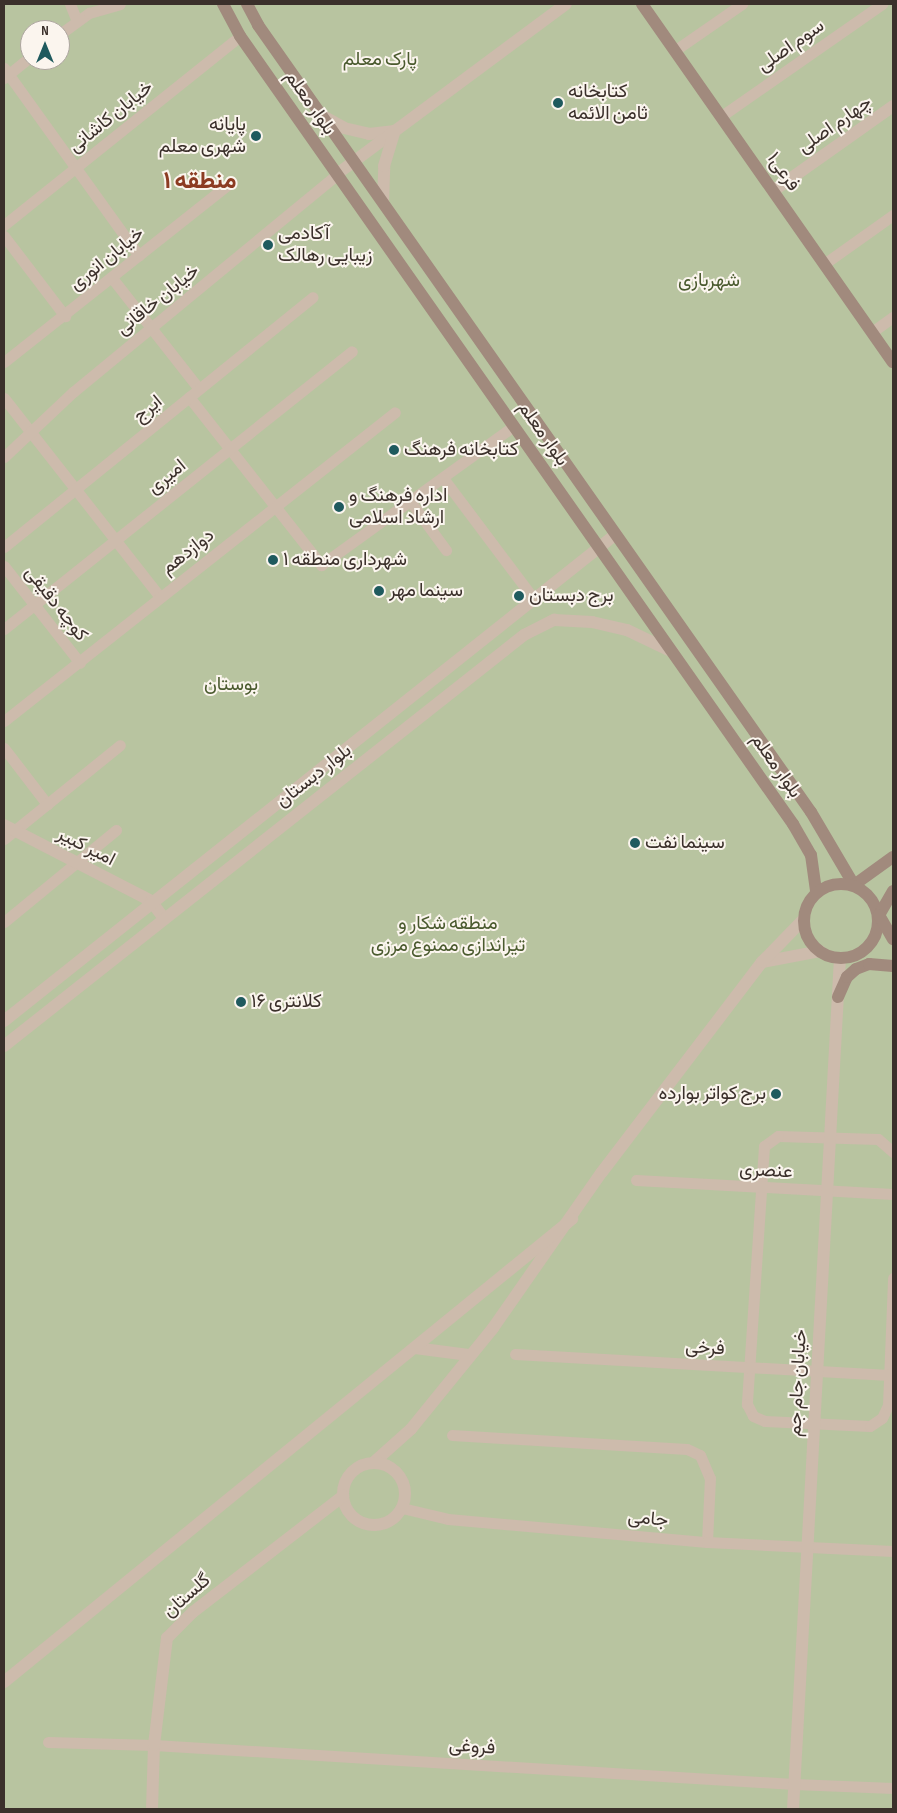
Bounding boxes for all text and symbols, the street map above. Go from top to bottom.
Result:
street label: سوم اصلی [753,15,829,77]
north arrow [20,20,70,70]
text: N [41,22,49,39]
park label: پارک معلم [343,49,417,71]
street label: بلوار معلم [280,67,340,139]
street label: خیابان کاشانی [64,76,158,158]
place label: کتابخانه ثامن الائمه [568,81,648,125]
street label: چهارم اصلی [794,91,876,159]
marker: کتابخانه ثامن الائمه [552,97,564,109]
place label: پایانه شهری معلم [159,114,246,158]
marker: پایانه شهری معلم [250,130,262,142]
street label: فرعی۱ [762,148,804,196]
district label: منطقه ۱ [163,167,237,195]
street label: خیابان انوری [65,222,149,296]
place label: آکادمی زیبایی رهالک [278,223,372,267]
marker: آکادمی زیبایی رهالک [262,239,274,251]
street label: خیابان خاقانی [112,260,204,340]
park label: شهربازی [678,270,740,292]
street label: ایرج [129,390,167,428]
street label: بلوار معلم [513,398,573,470]
place label: کتابخانه فرهنگ [404,439,519,461]
marker: کتابخانه فرهنگ [388,444,400,456]
street label: امیری [143,455,191,499]
place label: اداره فرهنگ و ارشاد اسلامی [349,485,447,529]
marker: اداره فرهنگ و ارشاد اسلامی [333,501,345,513]
street label: دوازدهم [157,524,219,580]
place label: شهرداری منطقه ۱ [283,549,407,571]
marker: شهرداری منطقه ۱ [267,554,279,566]
street label: کوچه دقیقی [20,562,92,646]
place label: سینما مهر [389,580,463,602]
marker: سینما مهر [373,585,385,597]
place label: برج دبستان [529,585,614,607]
marker: برج دبستان [513,590,525,602]
park label: بوستان [204,674,258,696]
street label: بلوار معلم [746,730,806,802]
street label: بلوار دبستان [272,739,356,813]
street label: امیر کبیر [53,823,119,871]
place label: سینما نفت [645,832,725,854]
marker: سینما نفت [629,837,641,849]
park label: منطقه شکار و تیراندازی ممنوع مرزی [371,913,525,957]
place label: کلانتری ۱۶ [251,991,322,1013]
marker: کلانتری ۱۶ [235,996,247,1008]
place label: برج کواتر بوارده [658,1083,766,1105]
marker: برج کواتر بوارده [770,1088,782,1100]
street label: عنصری [739,1158,793,1184]
street label: خیابان جام جم [784,1329,812,1437]
street label: فرخی [685,1336,725,1360]
street label: جامی [627,1506,669,1532]
street label: گلستان [159,1569,215,1623]
street label: فروغی [448,1734,496,1760]

